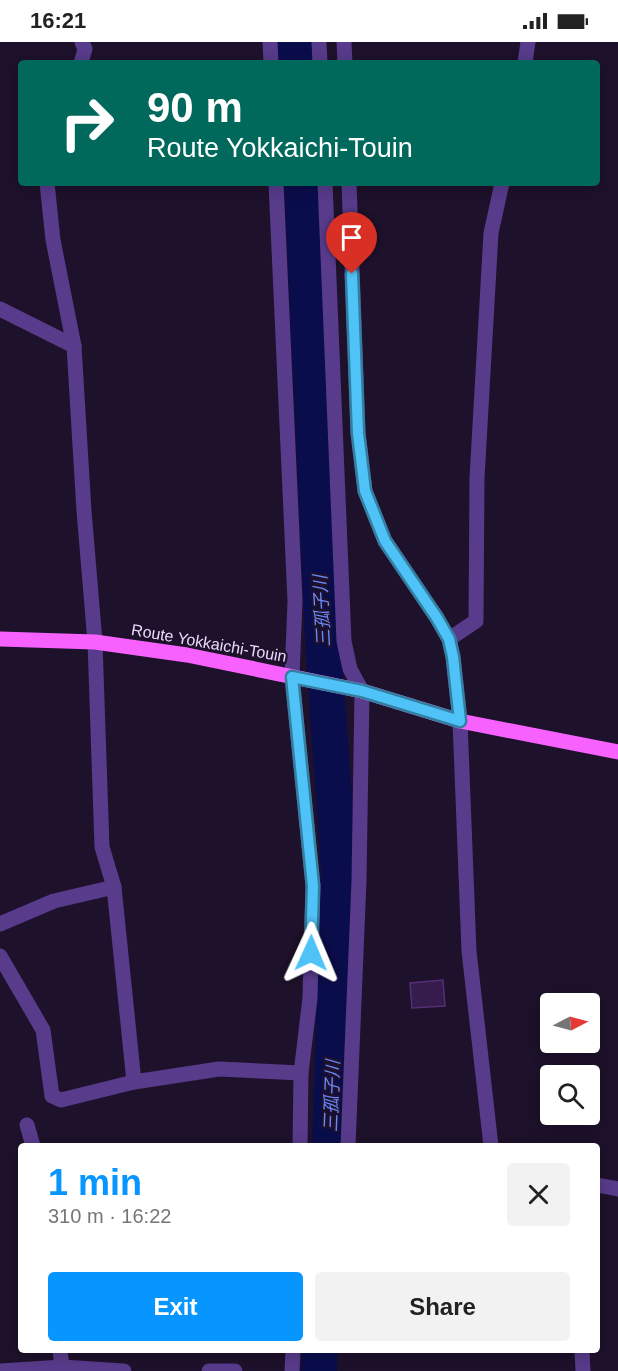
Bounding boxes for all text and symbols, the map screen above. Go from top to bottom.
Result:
text: 16:21 [30,8,86,33]
icon: right [48,84,126,162]
text: 90 m [147,84,243,131]
text: Route Yokkaichi-Touin [147,133,413,163]
pin [326,212,377,274]
icon: arrive [335,221,368,254]
water label: 三孤子川 [310,573,334,647]
street label: Route Yokkaichi-Touin [130,621,288,665]
position arrow [279,921,343,985]
north arrow [540,993,600,1053]
map controls [540,993,600,1125]
water label: 三孤子川 [321,1058,343,1132]
button: search [540,1065,600,1125]
text: 1 min [48,1162,142,1203]
button: close [507,1163,570,1226]
text: 310 m · 16:22 [48,1205,171,1227]
button: Exit [48,1272,303,1341]
button: Share [315,1272,570,1341]

